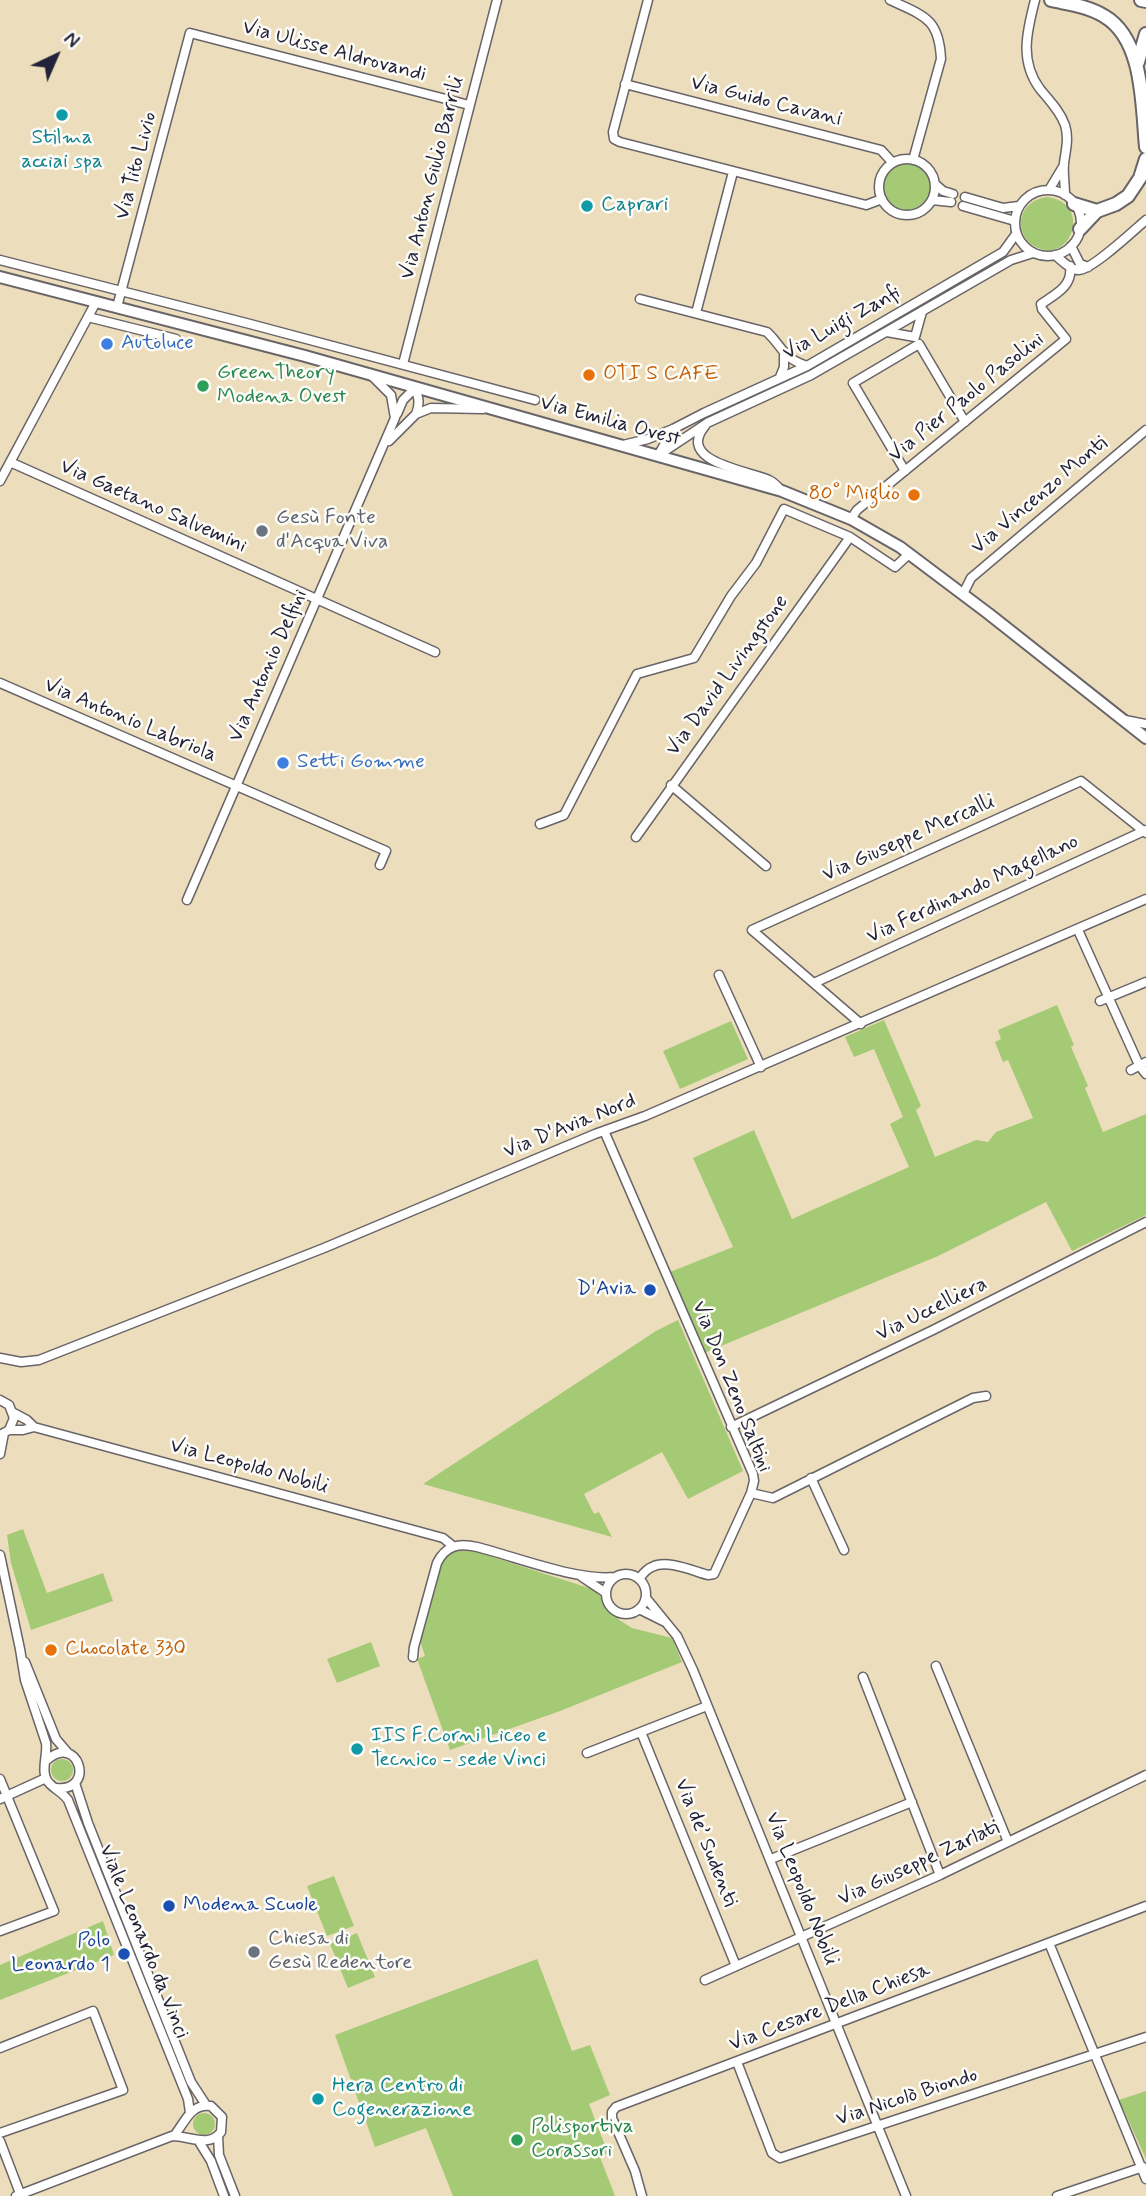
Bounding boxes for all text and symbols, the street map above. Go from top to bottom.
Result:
street label: Via Ulisse Aldrovandi [239,15,429,89]
north arrow [21,21,91,91]
text: N [58,27,84,54]
street label: Via Guido Cavani [688,71,844,133]
street label: Via Anton Giulio Barrili [396,74,470,282]
marker: Stilma acciai spa [54,107,70,123]
street label: Via Tito Livio [111,109,163,223]
place label: Stilma acciai spa [21,126,103,176]
place label: Caprari [601,193,668,219]
marker: Caprari [579,198,595,214]
street label: Via Luigi Zanfi [779,281,905,367]
street label: Via Pier Paolo Pasolini [884,327,1050,469]
place label: Autoluce [121,331,194,357]
marker: Autoluce [99,336,115,352]
place label: GreenTheory Modena Ovest [217,361,346,411]
place label: OTI S CAFE [603,362,719,388]
marker: OTI S CAFE [581,367,597,383]
marker: GreenTheory Modena Ovest [195,378,211,394]
street label: Via Emilia Ovest [537,391,683,453]
street label: Via Vincenzo Monti [967,432,1113,560]
street label: Via Gaetano Salvemini [56,454,250,560]
place label: 80° Miglio [809,482,900,508]
marker: 80° Miglio [906,487,922,503]
place label: Gesù Fonte d'Acqua Viva [276,506,388,556]
marker: Gesù Fonte d'Acqua Viva [254,523,270,539]
street label: Via Antonio Delfini [224,586,314,746]
street label: Via David Livingstone [661,591,795,761]
street label: Via Antonio Labriola [40,673,220,769]
place label: Setti Gomme [297,750,425,776]
marker: Setti Gomme [275,755,291,771]
street label: Via Giuseppe Mercalli [819,790,999,888]
street label: Via Ferdinando Magellano [863,830,1083,950]
street label: Via D'Avia Nord [500,1089,640,1165]
street label: Via Uccelliera [872,1272,992,1348]
place label: D'Avia [577,1277,636,1303]
marker: D'Avia [642,1282,658,1298]
street label: Via Don Zeno Saltini [685,1298,777,1476]
street label: Via Leopoldo Nobili [167,1434,331,1500]
place label: Chocolate 330 [65,1637,186,1663]
marker: Chocolate 330 [43,1642,59,1658]
place label: IIS F.Corni Liceo e Tecnico - sede Vinci [371,1724,547,1774]
marker: IIS F.Corni Liceo e Tecnico - sede Vinci [349,1741,365,1757]
street label: Via de’ Sudenti [668,1775,742,1911]
street label: Via Leopoldo Nobili [759,1809,843,1969]
street label: Via Giuseppe Zarlati [834,1816,1004,1912]
street label: Viale Leonardo da Vinci [92,1841,194,2043]
place label: Modena Scuole [183,1893,318,1919]
marker: Modena Scuole [161,1898,177,1914]
place label: Chiesa di Gesù Redentore [268,1927,412,1977]
place label: Polo Leonardo 1 [11,1929,110,1979]
marker: Chiesa di Gesù Redentore [246,1944,262,1960]
marker: Polo Leonardo 1 [116,1946,132,1962]
street label: Via Cesare Della Chiesa [726,1958,934,2058]
street label: Via Nicolò Biondo [833,2063,981,2133]
place label: Hera Centro di Cogenerazione [332,2074,472,2124]
marker: Hera Centro di Cogenerazione [310,2091,326,2107]
place label: Polisportiva Corassori [531,2115,634,2165]
marker: Polisportiva Corassori [509,2132,525,2148]

